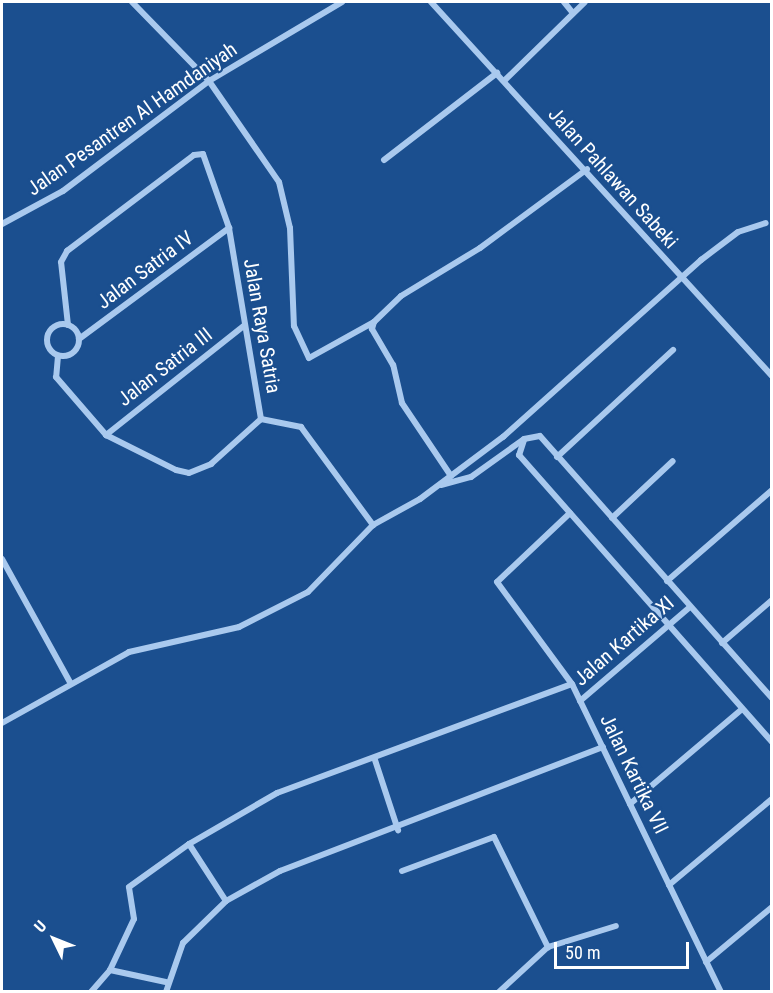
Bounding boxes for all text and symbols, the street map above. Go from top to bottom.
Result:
street label: Jalan Pesantren Al Hamdaniyah [22,37,242,201]
street label: Jalan Pahlawan Sabeki [543,102,683,254]
street label: Jalan Satria IV [92,226,198,314]
street label: Jalan Raya Satria [238,257,286,395]
street label: Jalan Satria III [113,323,217,411]
street label: Jalan Kartika XI [569,591,679,691]
street label: Jalan Kartika VII [595,710,673,838]
north arrow [24,909,84,969]
text: U [30,917,51,936]
scale bar [557,930,692,968]
text: 50 m [565,942,600,963]

